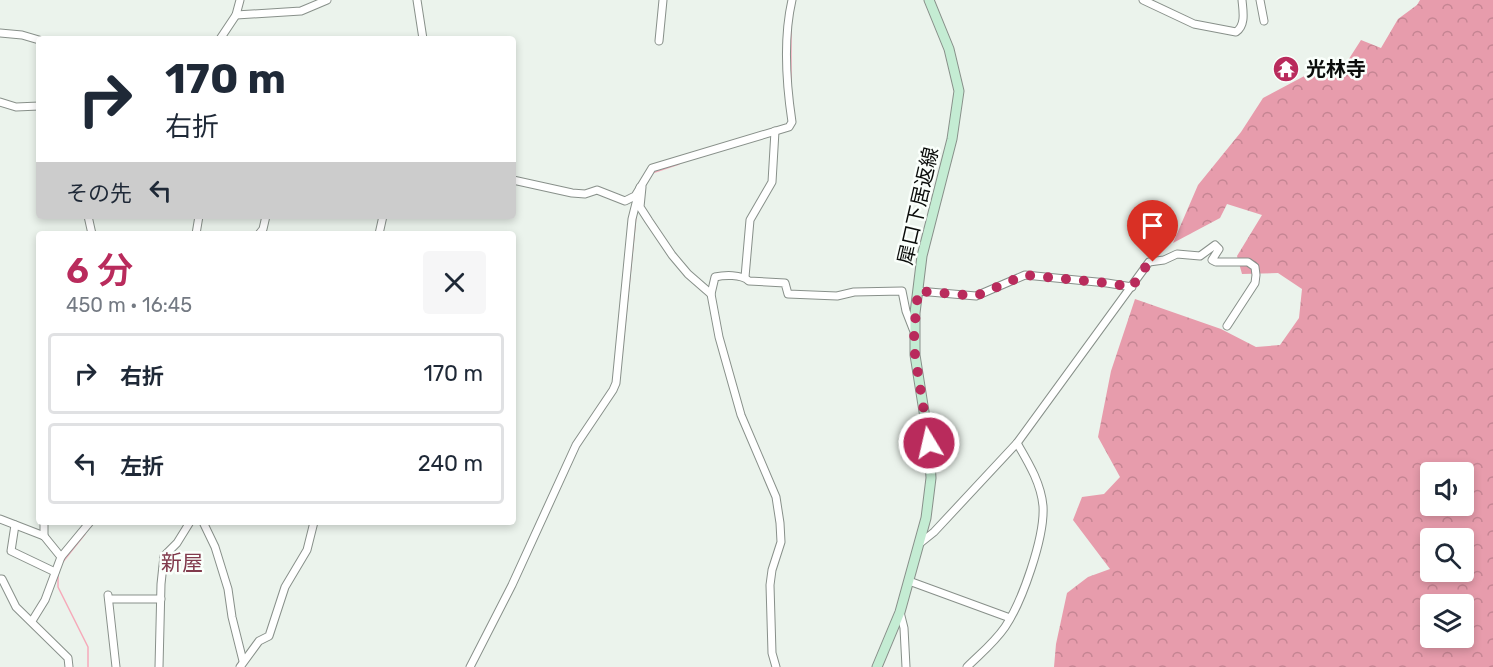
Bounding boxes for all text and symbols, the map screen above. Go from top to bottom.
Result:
text: 170 m [165,54,286,104]
temple icon: 光林寺 [1271,54,1301,84]
place label: 光林寺 [1306,57,1366,81]
icon: right [66,60,144,138]
text: 右折 [165,111,219,143]
street label: 犀口下居返線 [893,145,943,267]
icon: left [144,174,177,207]
text: その先 [66,180,132,207]
pin [1127,200,1178,262]
icon: arrive [1136,209,1169,242]
text: 6 分 [66,249,133,292]
button: close [423,251,486,314]
text: 450 m · 16:45 [66,293,192,317]
icon: right [69,357,102,390]
text: 170 m [423,360,483,387]
text: 右折 [120,363,164,390]
position arrow [897,411,961,475]
icon: left [69,447,102,480]
text: 240 m [418,450,483,477]
text: 左折 [120,453,164,480]
map controls [1420,462,1474,648]
button: sound [1420,462,1474,516]
button: search [1420,528,1474,582]
district label: 新屋 [161,550,203,575]
button: layers [1420,594,1474,648]

